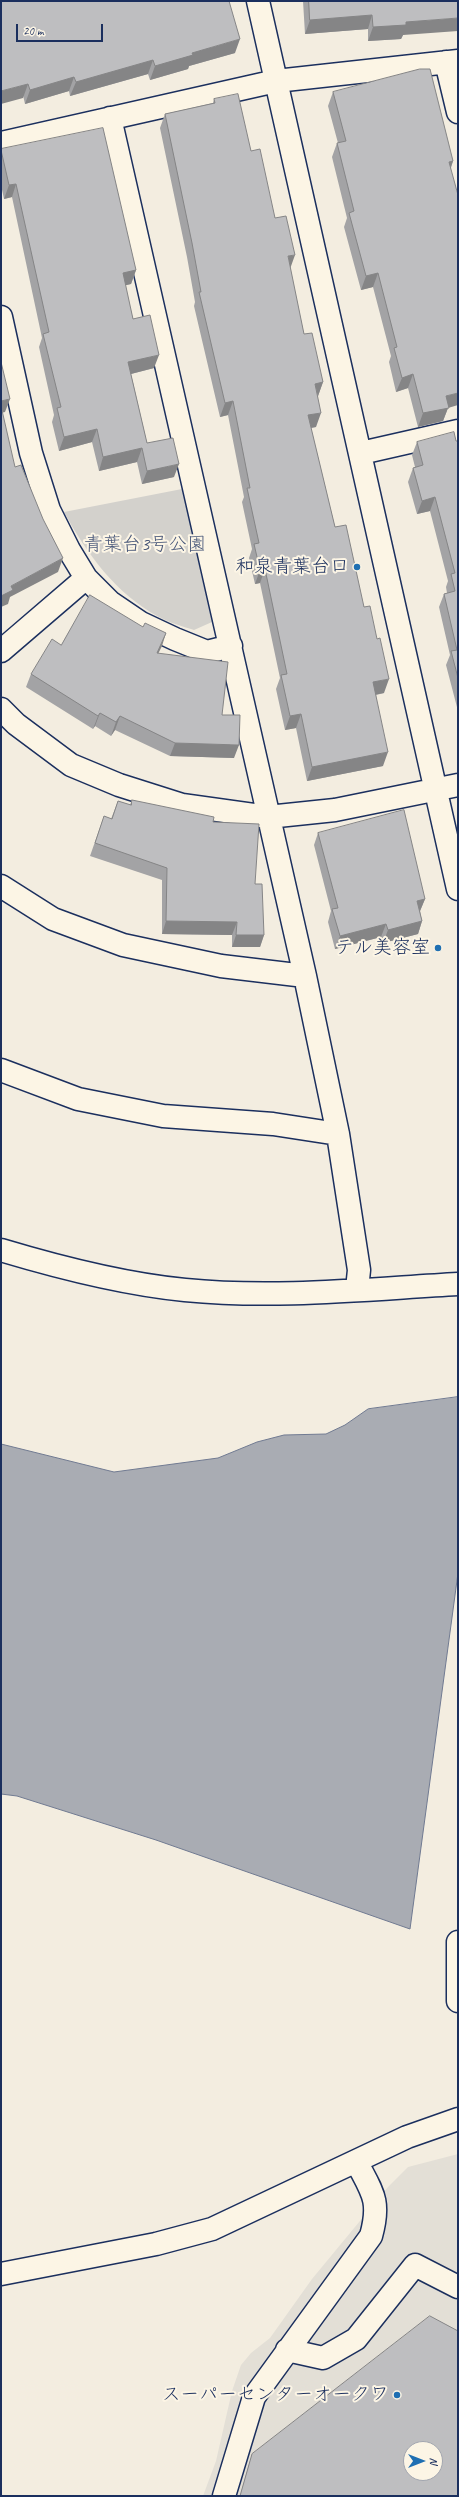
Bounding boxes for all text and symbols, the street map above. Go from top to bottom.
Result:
scale bar [18,16,105,42]
text: 20 m [23,23,43,39]
park label: 青葉台3号公園 [84,534,206,556]
place label: 和泉青葉台口 [235,556,349,578]
marker: 和泉青葉台口 [352,562,362,572]
place label: テル美容室 [335,937,430,959]
marker: テル美容室 [433,943,443,953]
place label: スーパーセンターオークワ [162,2384,389,2406]
marker: スーパーセンターオークワ [392,2390,402,2400]
north arrow [403,2441,443,2481]
text: N [427,2458,441,2464]

